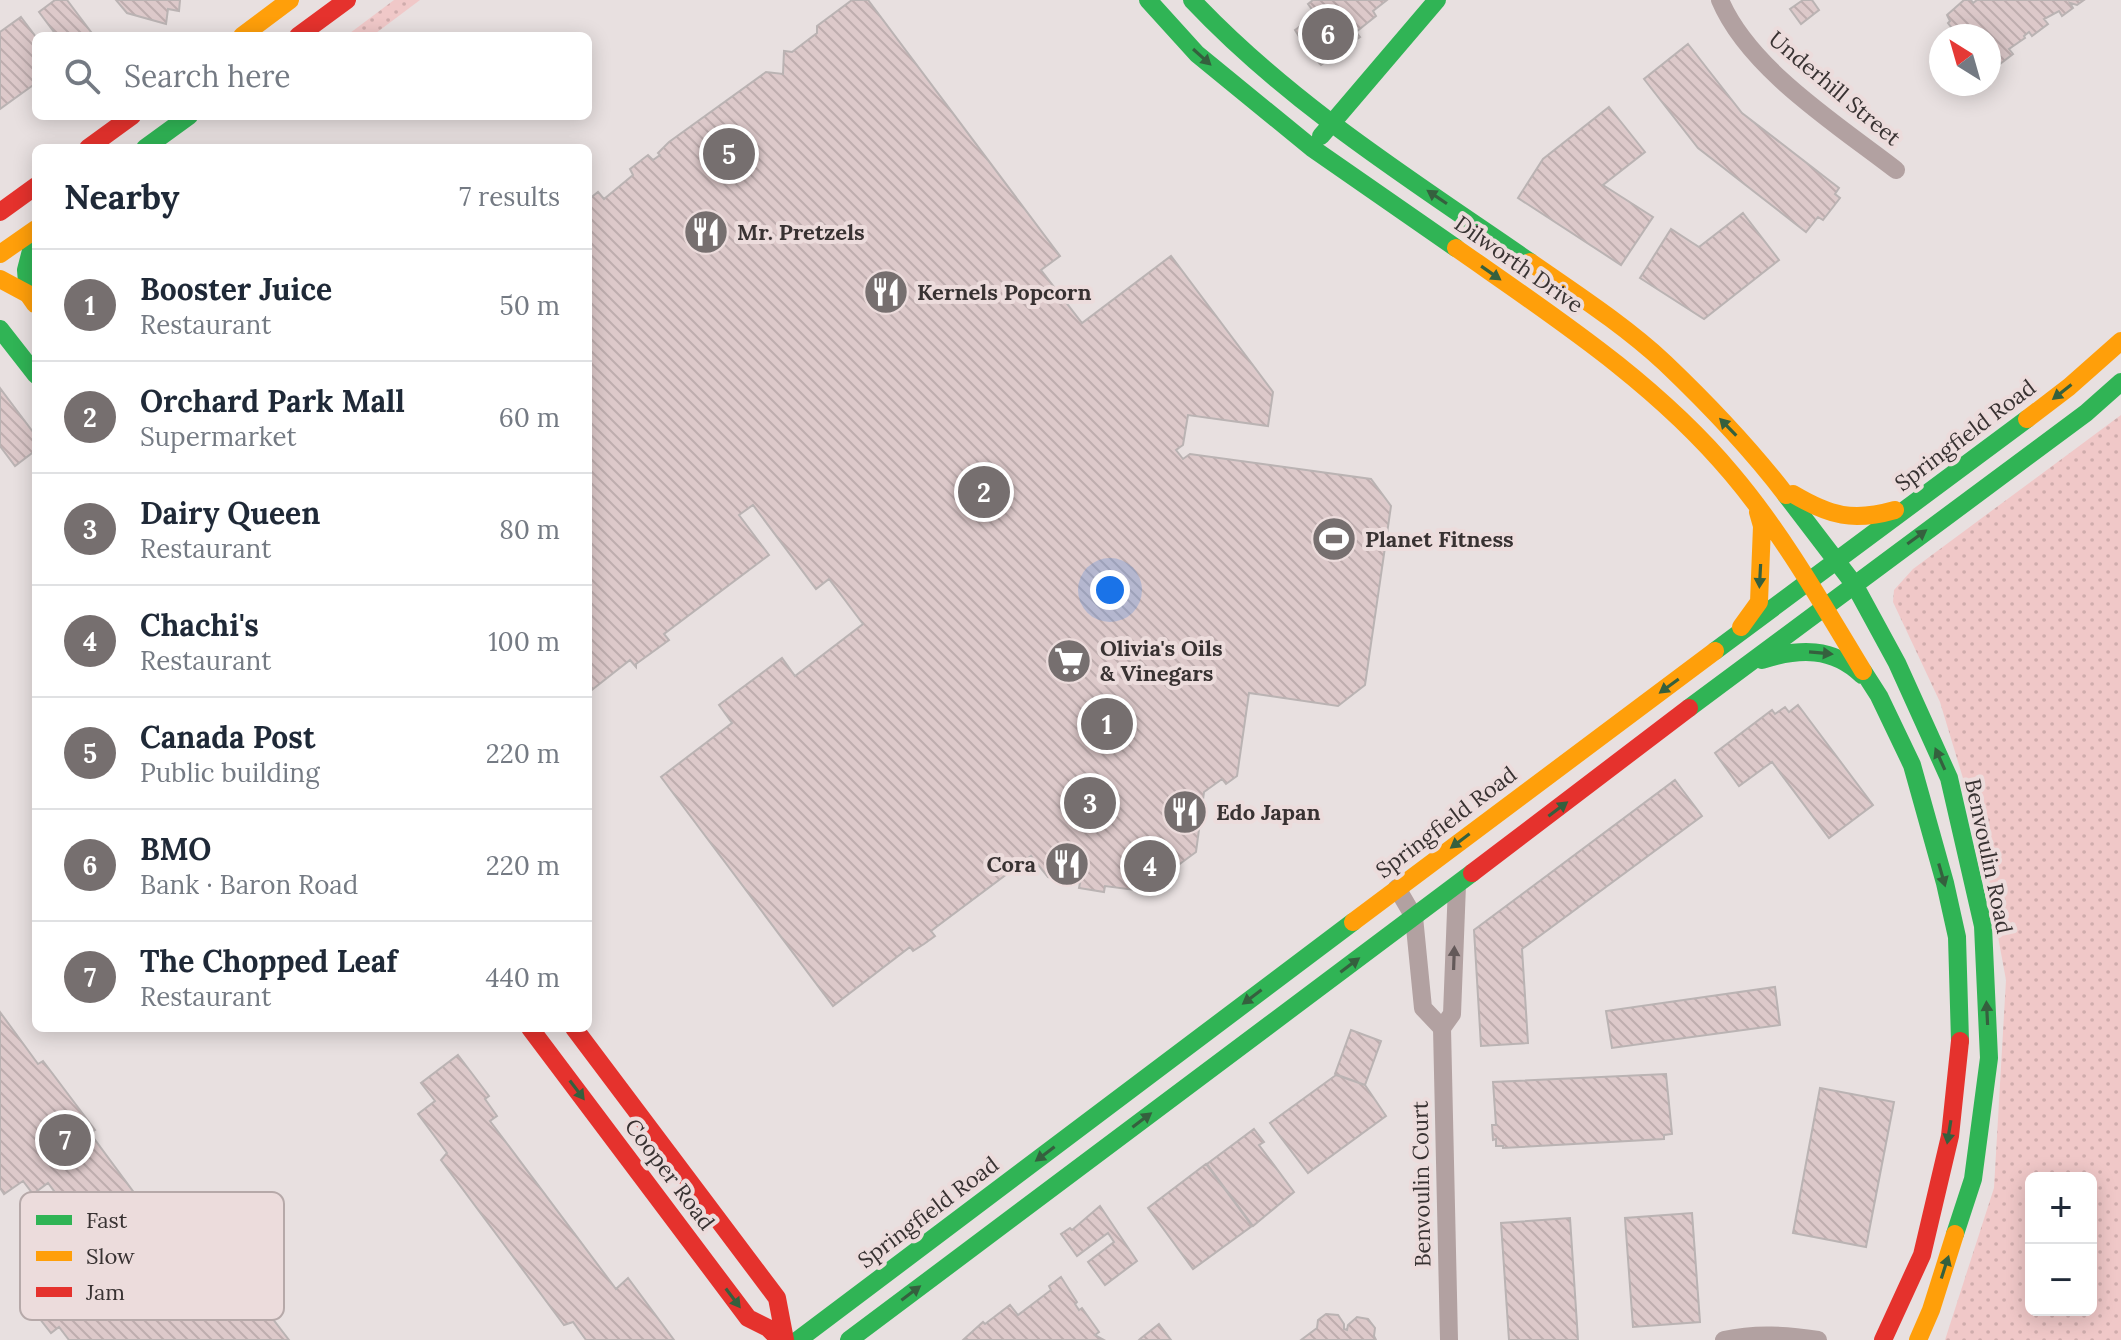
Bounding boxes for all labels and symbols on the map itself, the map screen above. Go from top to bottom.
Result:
pin: 6 [1302,4,1354,64]
north arrow [1929,24,2001,96]
street label: Underhill Street [1763,25,1907,152]
one-way arrow [1192,47,1211,65]
pin: 5 [703,124,755,184]
one-way arrow [1426,190,1447,205]
restaurant icon: Mr. Pretzels [682,208,730,256]
street label: Dilworth Drive [1449,209,1589,319]
place label: Mr. Pretzels [737,218,865,246]
one-way arrow [1480,265,1501,280]
restaurant icon: Kernels Popcorn [862,268,910,316]
place label: Kernels Popcorn [917,278,1091,306]
street label: Springfield Road [1889,373,2041,497]
one-way arrow [2052,383,2072,400]
one-way arrow [1719,418,1738,437]
pin: 2 [958,462,1010,522]
sports icon: Planet Fitness [1310,515,1358,563]
place label: Planet Fitness [1365,525,1514,553]
one-way arrow [1907,530,1927,546]
one-way arrow [1754,564,1767,589]
your location [1090,570,1130,610]
place label: Olivia's Oils & Vinegars [1100,634,1223,687]
supermarket icon: Olivia's Oils & Vinegars [1045,637,1093,685]
one-way arrow [1809,647,1834,660]
one-way arrow [1659,678,1680,694]
pin: 1 [1081,694,1133,754]
one-way arrow [1933,747,1947,770]
street label: Springfield Road [1370,760,1522,884]
pin: 3 [1064,773,1116,833]
street label: Benvoulin Road [1959,776,2019,936]
restaurant icon: Edo Japan [1161,788,1209,836]
place label: Edo Japan [1216,798,1321,826]
one-way arrow [1548,801,1568,817]
one-way arrow [1450,833,1471,848]
pin: 4 [1124,836,1176,896]
restaurant icon: Cora [1043,840,1091,888]
place label: Cora [986,850,1036,878]
one-way arrow [1936,863,1949,887]
one-way arrow [1448,945,1461,970]
one-way arrow [1340,958,1361,974]
one-way arrow [1242,989,1263,1005]
one-way arrow [1980,1000,1993,1025]
one-way arrow [568,1080,584,1100]
street label: Benvoulin Court [1406,1100,1436,1267]
pin: 7 [39,1110,91,1170]
street label: Cooper Road [619,1113,721,1235]
one-way arrow [1132,1113,1152,1129]
one-way arrow [1943,1120,1955,1145]
one-way arrow [1034,1145,1055,1161]
street label: Springfield Road [852,1150,1004,1274]
legend [20,1192,284,1320]
text: Fast [86,1206,128,1234]
text: Slow [86,1242,135,1270]
one-way arrow [1939,1255,1952,1279]
text: Jam [85,1278,125,1306]
one-way arrow [901,1286,922,1302]
one-way arrow [725,1287,741,1308]

